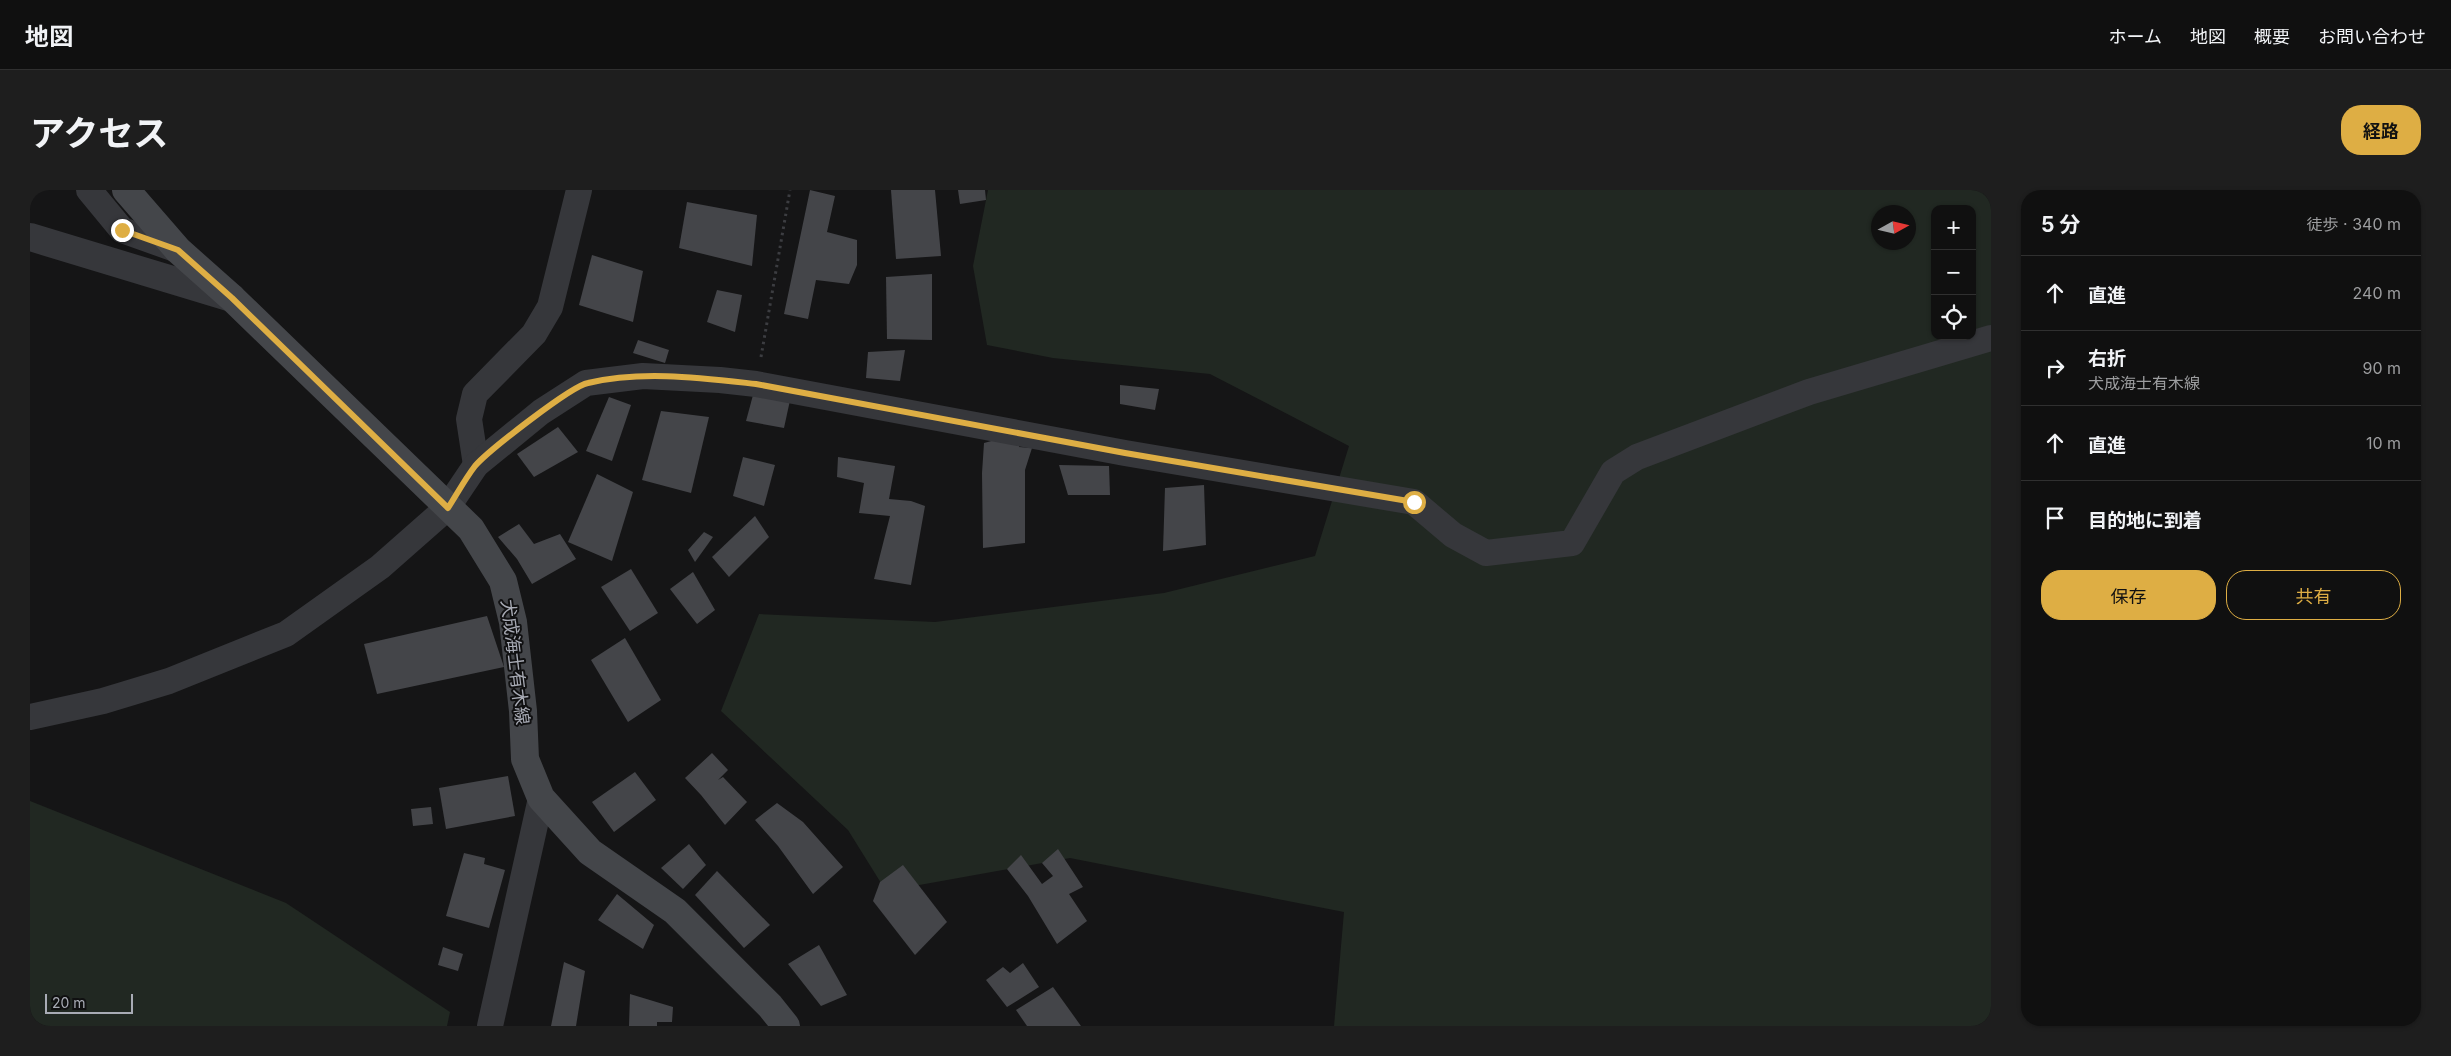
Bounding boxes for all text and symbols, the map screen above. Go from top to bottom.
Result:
text: 地図 [25,22,73,51]
text: ホーム [2109,26,2162,47]
text: 地図 [2190,26,2226,47]
text: 概要 [2254,26,2290,47]
text: お問い合わせ [2318,26,2426,47]
button: 経路 [2341,105,2421,155]
text: アクセス [30,112,168,154]
north arrow [1871,205,1916,250]
map controls [1931,205,1976,340]
button: + [1931,205,1976,250]
text: 5 分 [2041,212,2080,237]
text: 徒歩 · 340 m [2307,214,2401,234]
route end [111,219,134,242]
button: − [1931,250,1976,295]
icon: ahead [2041,279,2069,307]
text: 240 m [2353,283,2401,303]
text: 直進 [2088,284,2126,307]
button: locate [1931,295,1976,340]
text: 右折 [2088,347,2126,370]
icon: right [2041,354,2069,382]
text: 90 m [2362,358,2401,378]
text: 犬成海士有木線 [2088,373,2200,393]
icon: ahead [2041,429,2069,457]
text: 10 m [2366,433,2401,453]
text: 直進 [2088,434,2126,457]
route start [1403,491,1426,514]
icon: arrive [2041,504,2069,532]
text: 目的地に到着 [2088,509,2202,532]
button: 保存 [2041,570,2216,620]
button: 共有 [2226,570,2401,620]
street label: 犬成海士有木線 [497,598,534,726]
scale bar [45,991,132,1014]
text: 20 m [52,994,86,1011]

